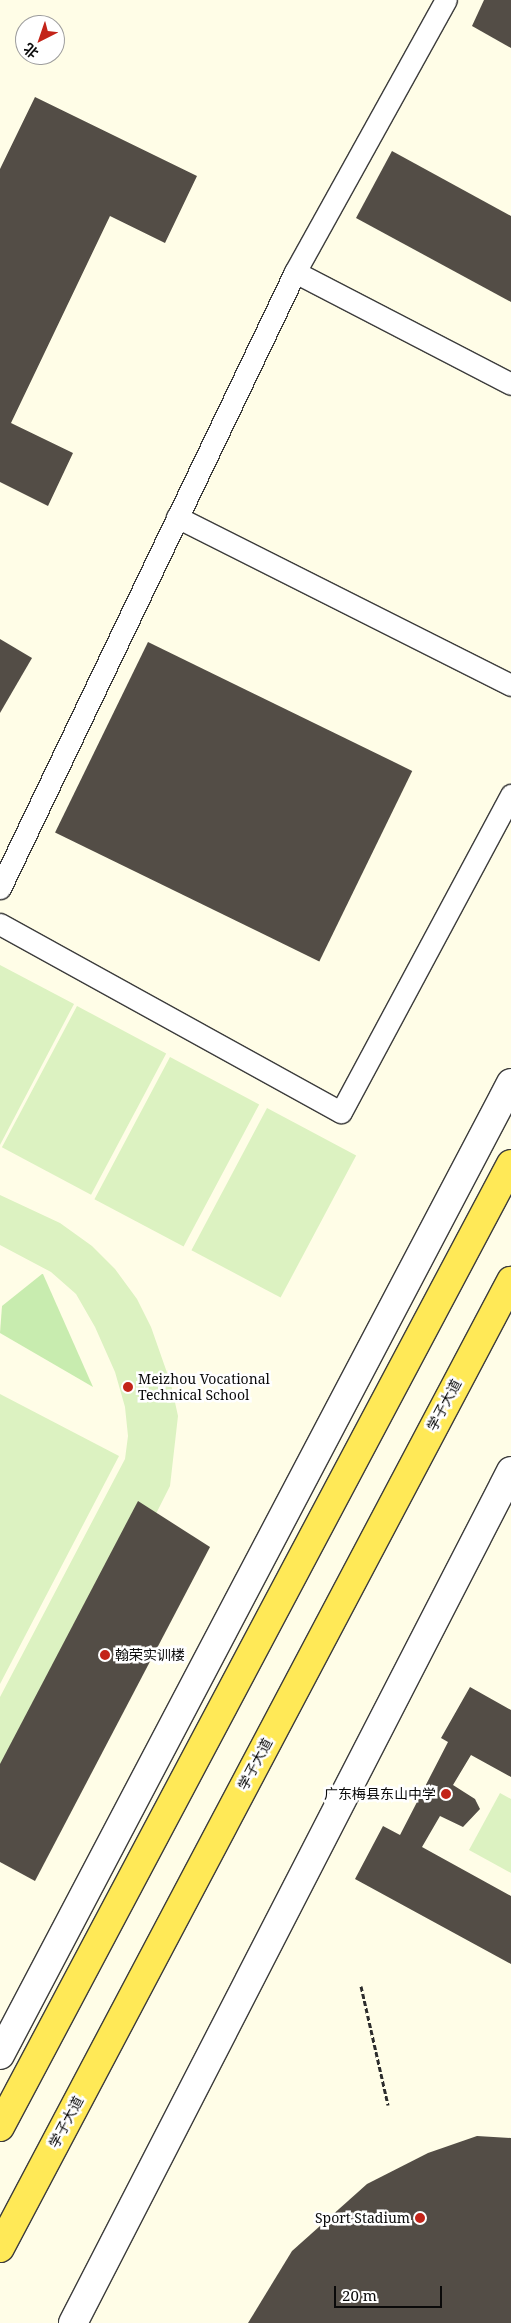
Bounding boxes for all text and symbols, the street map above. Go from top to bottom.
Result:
north arrow [15,15,65,65]
text: 北 [19,39,42,63]
place label: Meizhou Vocational Technical School [138,1371,270,1404]
street label: 学子大道 [423,1376,465,1434]
marker: Meizhou Vocational Technical School [122,1381,134,1393]
place label: 翰荣实训楼 [115,1647,185,1663]
marker: 翰荣实训楼 [99,1649,111,1661]
street label: 学子大道 [234,1735,276,1793]
place label: 广东梅县东山中学 [324,1786,436,1802]
marker: 广东梅县东山中学 [440,1788,452,1800]
street label: 学子大道 [45,2093,87,2151]
place label: Sport Stadium [315,2210,410,2226]
marker: Sport Stadium [414,2212,426,2224]
scale bar [336,2276,444,2308]
text: 20 m [342,2285,377,2305]

